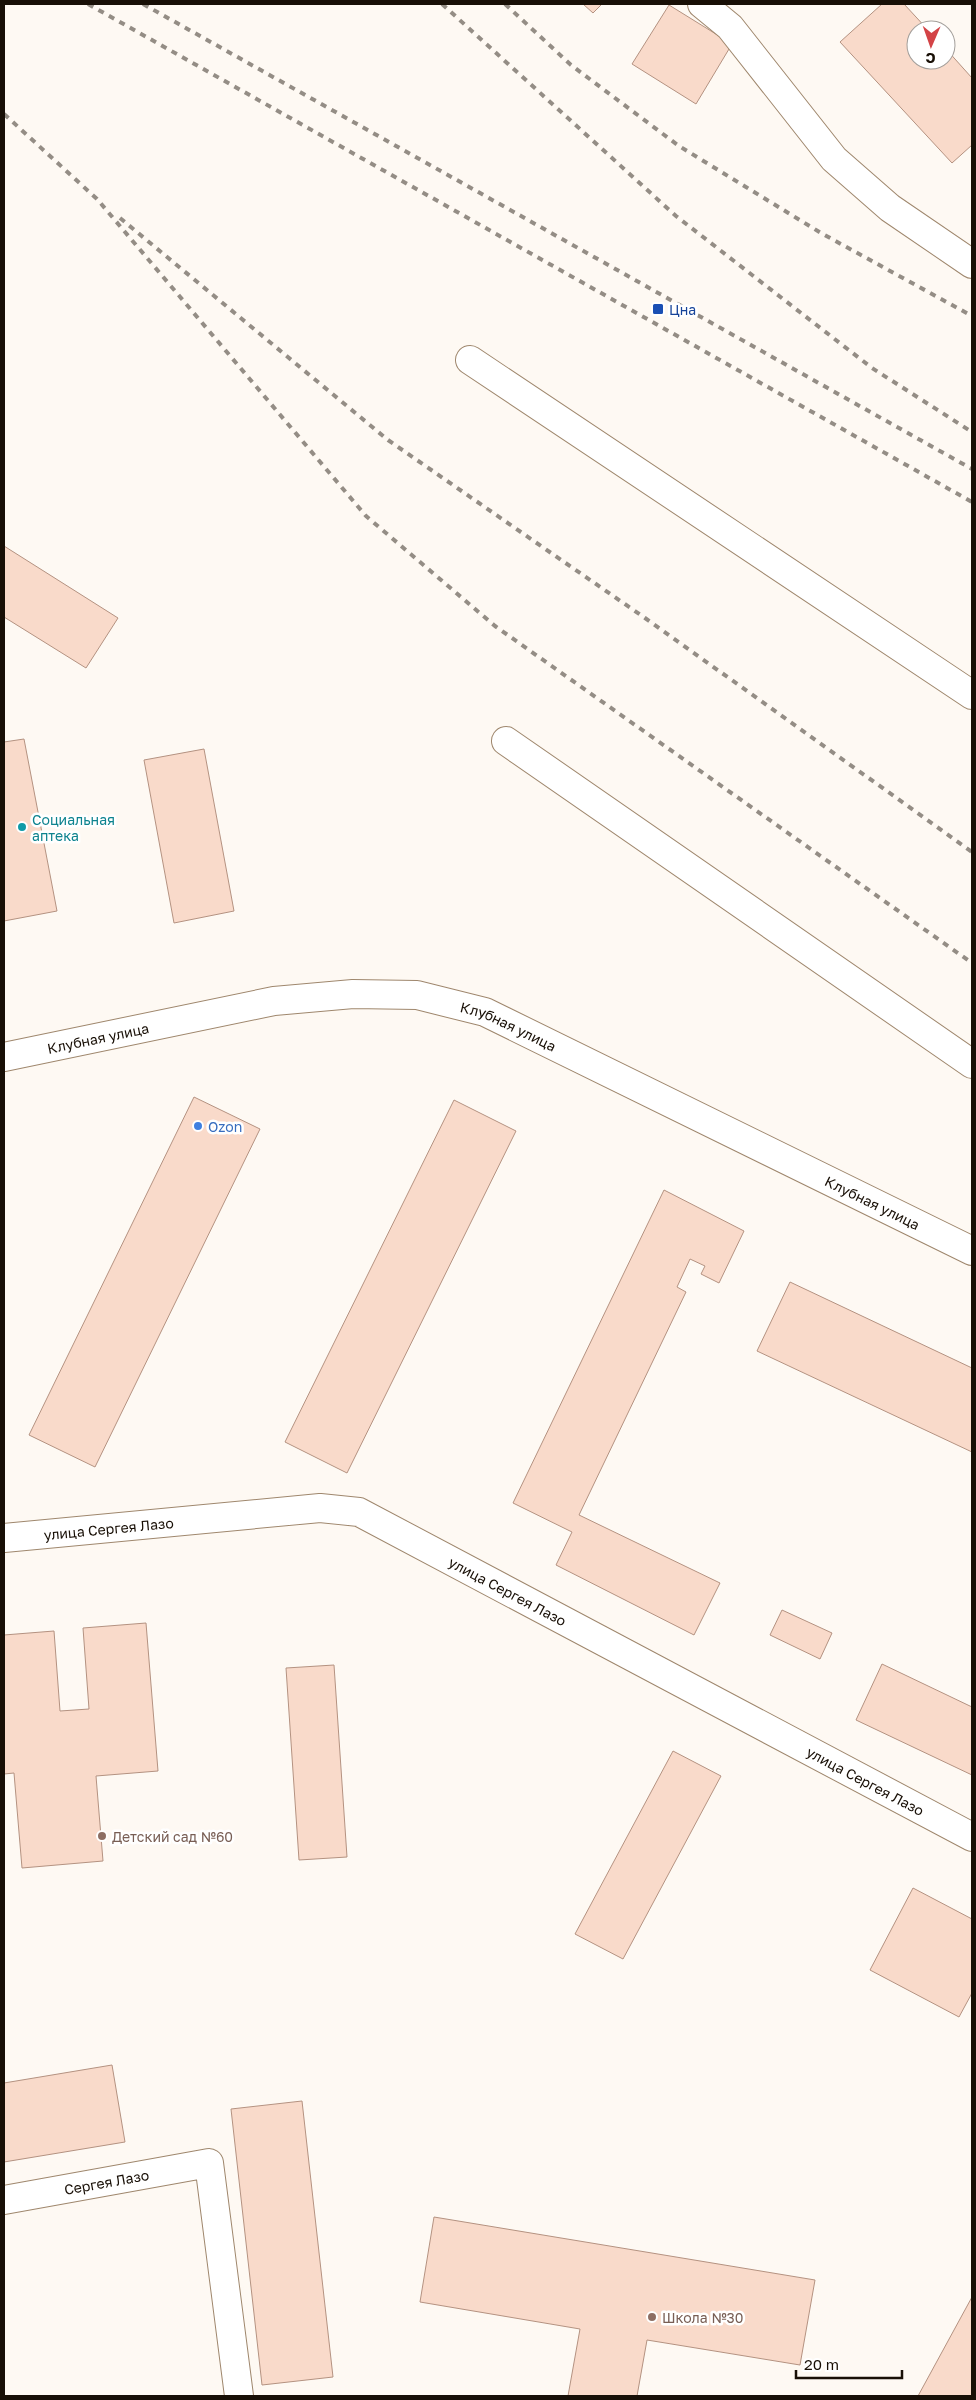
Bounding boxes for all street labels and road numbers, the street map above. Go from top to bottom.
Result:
street label: Клубная улица [459,998,559,1054]
street label: Клубная улица [46,1019,150,1056]
street label: Клубная улица [822,1172,923,1233]
street label: улица Сергея Лазо [43,1513,174,1543]
street label: улица Сергея Лазо [446,1553,569,1629]
street label: улица Сергея Лазо [804,1743,927,1819]
street label: Сергея Лазо [63,2166,150,2198]

